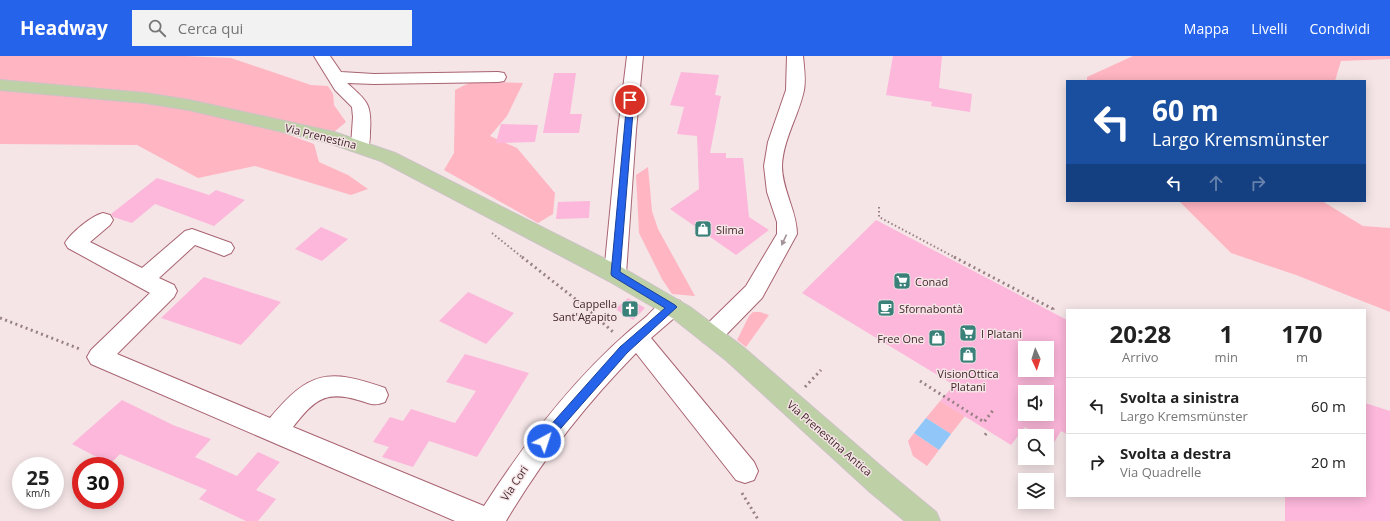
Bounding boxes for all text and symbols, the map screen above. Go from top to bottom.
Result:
search box [132,10,412,46]
text: Headway [20,15,108,41]
icon: search [146,17,168,39]
text: Cerca qui [178,18,243,38]
text: Mappa [1184,19,1229,38]
text: Livelli [1251,19,1287,38]
text: Condividi [1309,19,1370,38]
pin [613,83,647,117]
icon: arrive [619,89,641,111]
text: 60 m [1152,91,1219,129]
icon: left [1086,96,1138,148]
street label: Via Prenestina [284,120,358,152]
text: Largo Kremsmünster [1152,127,1329,151]
icon: left [1163,172,1185,194]
icon: ahead [1205,172,1227,194]
icon: right [1247,172,1269,194]
shop icon: Slima [693,219,713,239]
place label: Slima [716,222,744,237]
one-way arrow [781,234,787,246]
supermarket icon: Conad [892,271,912,291]
place label: Conad [915,274,948,289]
place label: Cappella Sant'Agapito [553,296,617,324]
cafe icon: Sfornabontà [876,298,896,318]
church icon: Cappella Sant'Agapito [620,299,640,319]
place label: Sfornabontà [899,301,963,316]
text: 20:28 [1109,317,1171,350]
text: 1 [1219,317,1233,350]
text: 170 [1281,317,1323,350]
supermarket icon: I Platani [958,323,978,343]
place label: I Platani [981,326,1022,341]
shop icon: Free One [927,328,947,348]
place label: Free One [877,331,924,346]
north arrow [1018,341,1054,377]
map controls [1018,341,1054,509]
shop icon: VisionOttica Platani [958,345,978,365]
text: Arrivo [1122,348,1159,366]
text: min [1215,348,1238,366]
text: m [1296,348,1308,366]
place label: VisionOttica Platani [937,366,999,394]
button: sound [1018,385,1054,421]
text: Svolta a sinistra [1120,387,1239,407]
icon: left [1086,395,1108,417]
text: 60 m [1311,396,1346,416]
street label: Via Prenestina Antica [784,397,876,479]
text: Largo Kremsmünster [1120,407,1248,425]
position arrow [523,420,565,462]
button: search [1018,429,1054,465]
text: Svolta a destra [1120,443,1231,463]
icon: right [1086,451,1108,473]
text: 20 m [1311,452,1346,472]
speed limit sign: 30 [72,457,124,509]
street label: Via Cori [497,463,531,503]
text: Via Quadrelle [1120,463,1201,481]
text: 25 [27,464,49,491]
button: layers [1018,473,1054,509]
text: km/h [26,486,50,500]

